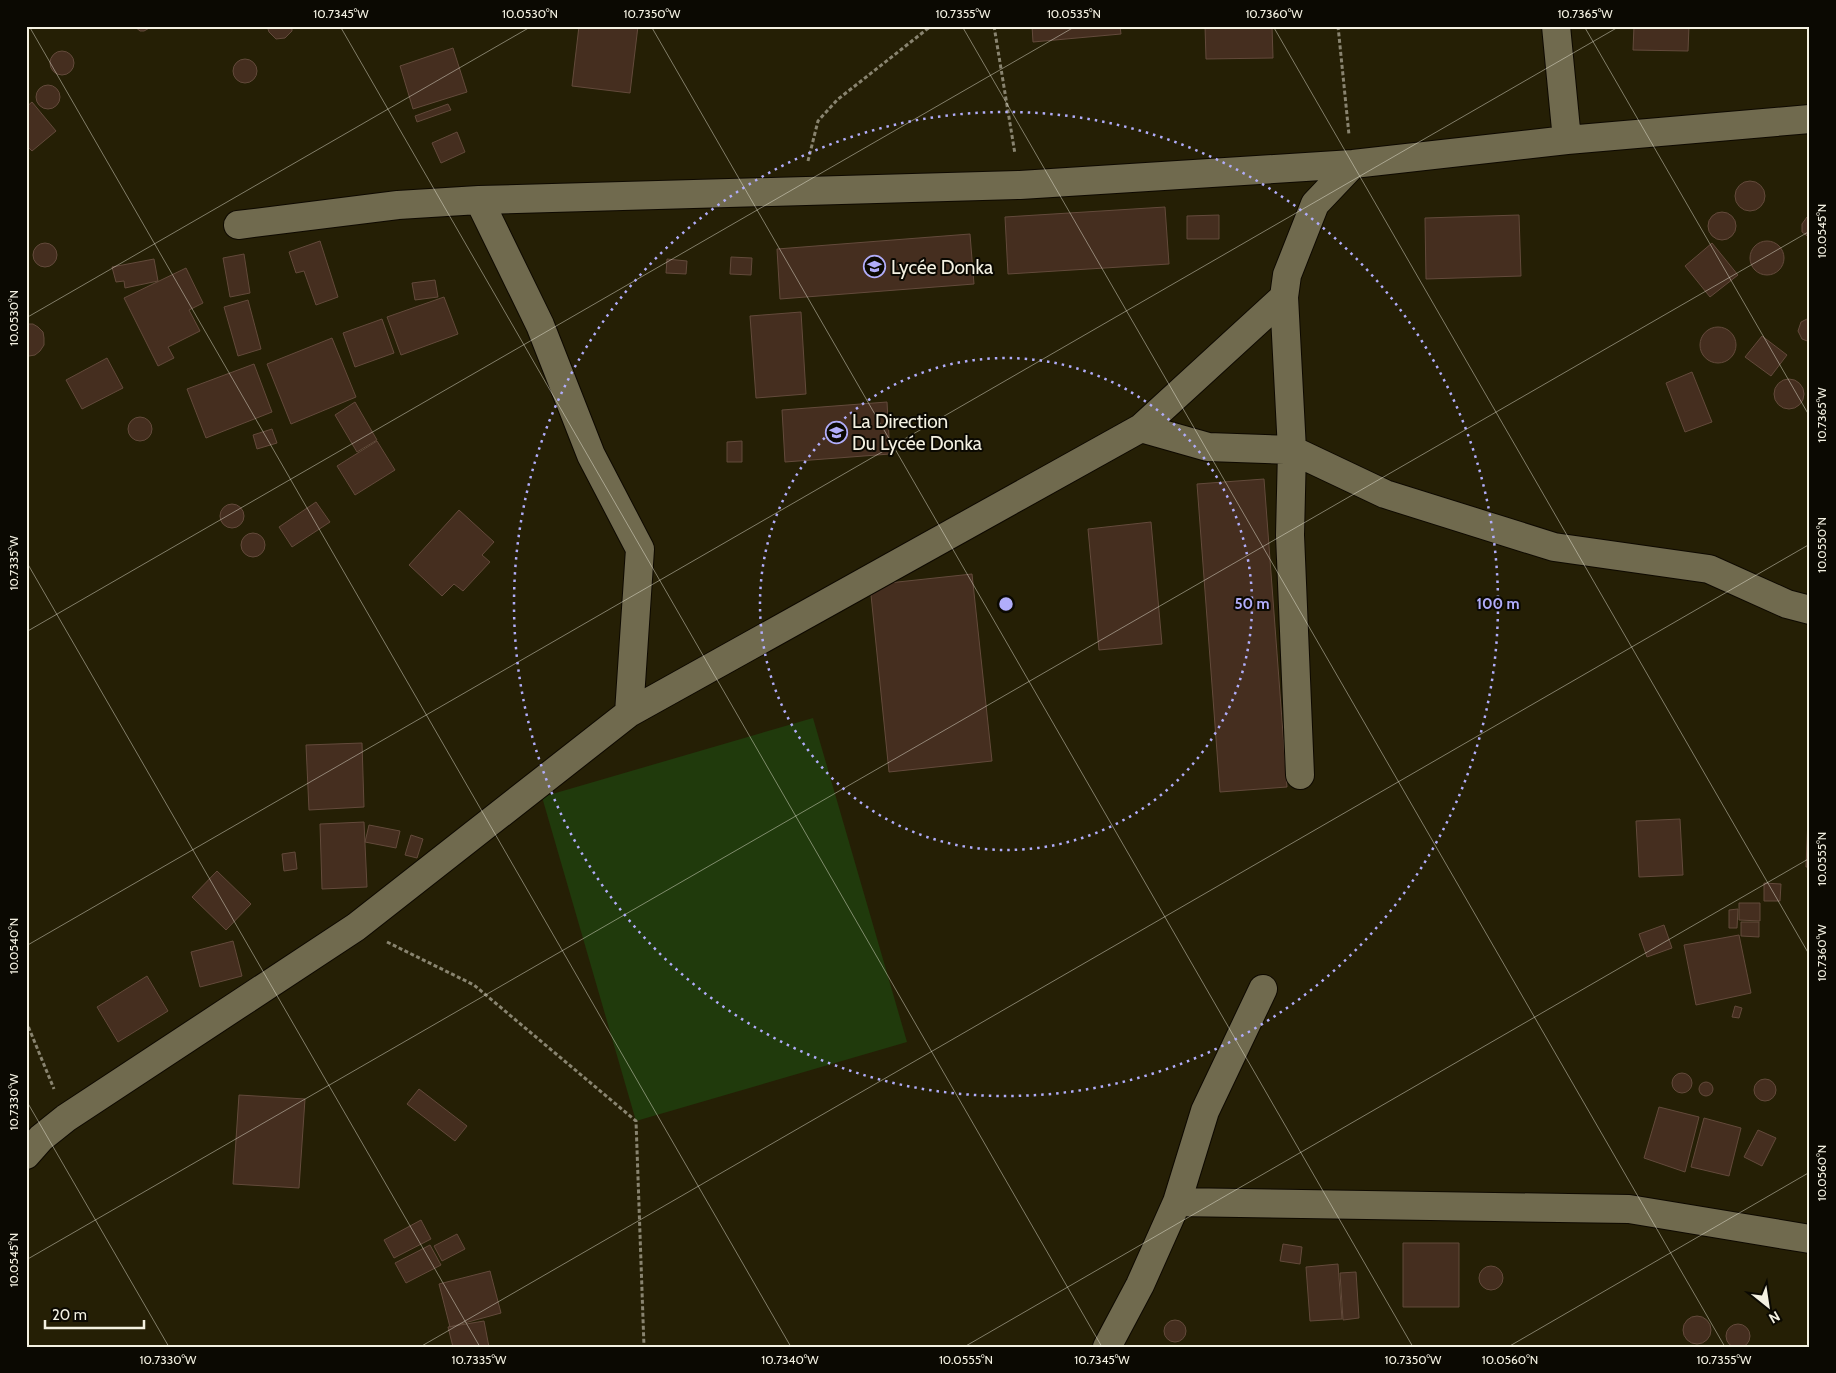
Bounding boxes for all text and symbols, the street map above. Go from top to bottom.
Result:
text: 10.7345°W [313,6,369,21]
text: 10.0530°N [502,6,558,21]
text: 10.7350°W [624,6,681,21]
text: 10.7355°W [936,6,991,21]
text: 10.0535°N [1047,6,1101,21]
text: 10.7360°W [1245,6,1303,21]
text: 10.7365°W [1557,6,1613,21]
text: 10.0545°N [1814,204,1829,258]
school or university icon: Lycée Donka [863,255,887,279]
place label: Lycée Donka [891,256,993,279]
text: 10.0530°N [6,290,21,346]
text: 10.7365°W [1814,387,1829,443]
place label: La Direction Du Lycée Donka [852,410,982,455]
school or university icon: La Direction Du Lycée Donka [824,420,848,444]
text: 10.0550°N [1814,517,1829,573]
text: 10.7335°W [6,535,21,590]
centre of rings [997,595,1015,613]
text: 50 m [1234,595,1270,613]
text: 100 m [1476,595,1520,613]
text: 10.0555°N [1814,832,1829,886]
text: 10.0540°N [6,918,21,974]
text: 10.7360°W [1814,924,1829,982]
text: 10.7330°W [6,1073,21,1130]
text: 10.0560°N [1814,1145,1829,1201]
text: 10.0545°N [6,1233,21,1287]
north arrow [1744,1280,1794,1330]
scale bar [45,1298,144,1330]
text: 20 m [52,1306,87,1324]
text: N [1766,1307,1783,1328]
text: 10.7330°W [140,1352,197,1367]
text: 10.7335°W [452,1352,507,1367]
text: 10.7340°W [761,1352,819,1367]
text: 10.0555°N [939,1352,993,1367]
text: 10.7345°W [1074,1352,1130,1367]
text: 10.7350°W [1385,1352,1442,1367]
text: 10.0560°N [1482,1352,1538,1367]
text: 10.7355°W [1697,1352,1752,1367]

